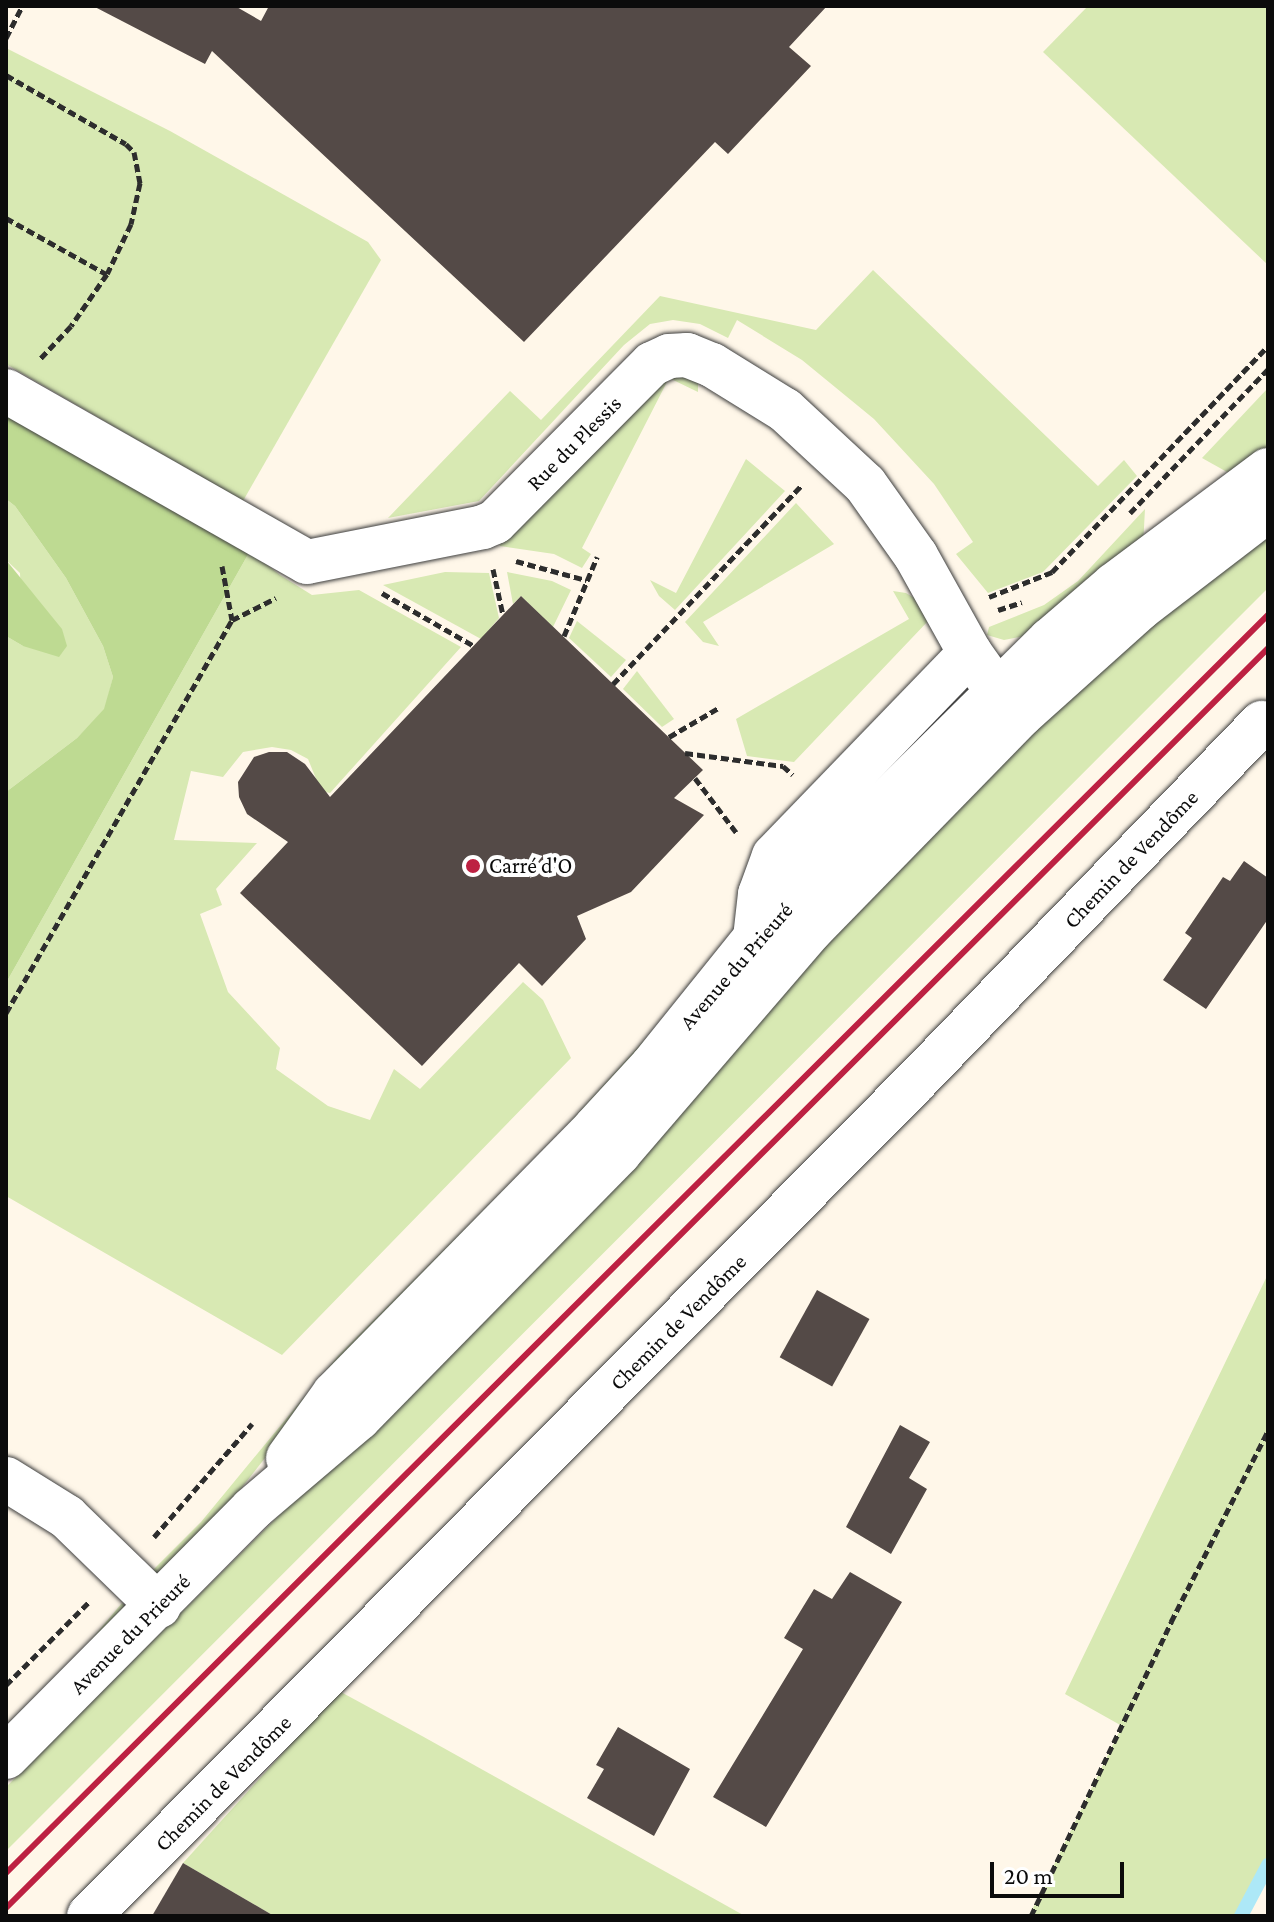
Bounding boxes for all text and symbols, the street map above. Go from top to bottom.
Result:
street label: Rue du Plessis [521,390,627,496]
street label: Chemin de Vendôme [1058,784,1204,934]
place label: Carré d'O [489,853,572,879]
marker: Carré d'O [464,857,482,875]
street label: Avenue du Prieuré [674,897,798,1035]
street label: Chemin de Vendôme [604,1248,752,1396]
street label: Avenue du Prieuré [64,1568,196,1700]
street label: Chemin de Vendôme [149,1709,297,1857]
scale bar [994,1846,1128,1896]
text: 20 m [1004,1862,1053,1889]

